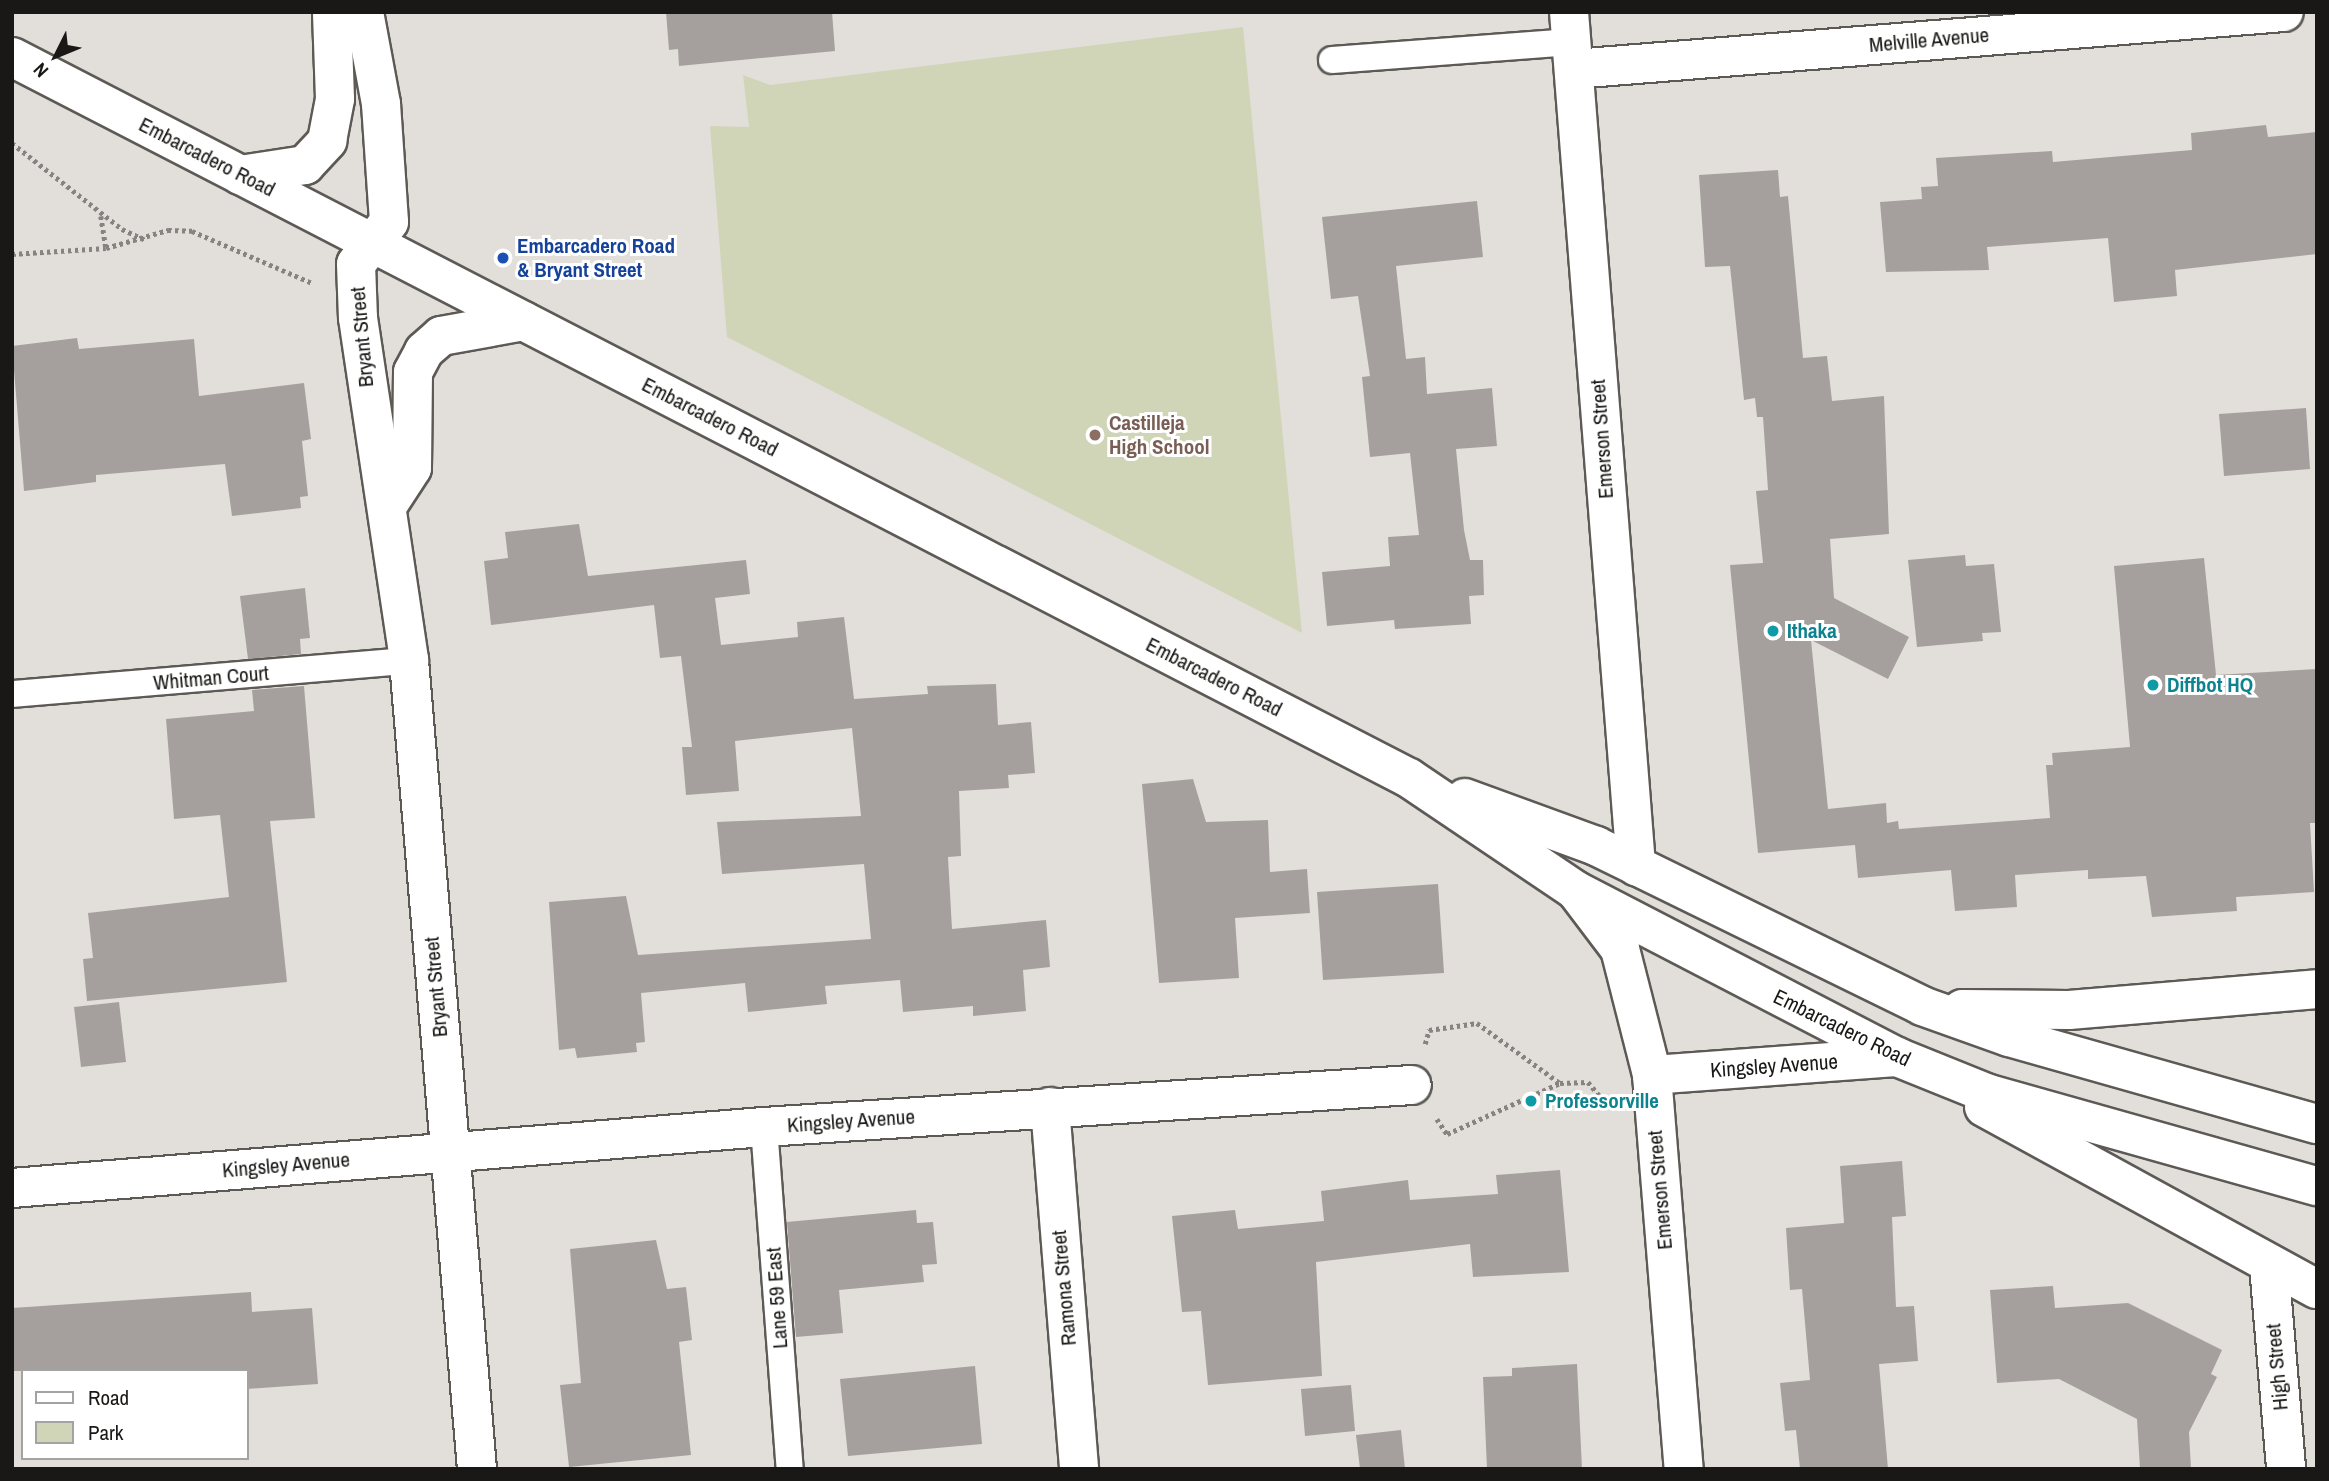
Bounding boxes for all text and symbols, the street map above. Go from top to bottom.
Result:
north arrow [21,21,91,91]
street label: Melville Avenue [1868,22,1990,58]
text: N [27,57,54,83]
street label: Embarcadero Road [135,112,279,202]
place label: Embarcadero Road & Bryant Street [517,233,675,283]
marker: Embarcadero Road & Bryant Street [495,250,511,266]
street label: Bryant Street [345,286,379,388]
street label: Embarcadero Road [638,372,782,462]
street label: Emerson Street [1585,378,1619,500]
place label: Castilleja High School [1109,410,1209,460]
marker: Castilleja High School [1087,427,1103,443]
place label: Ithaka [1787,618,1837,644]
marker: Ithaka [1765,623,1781,639]
street label: Embarcadero Road [1142,632,1286,722]
street label: Whitman Court [152,660,270,696]
place label: Diffbot HQ [2167,672,2253,698]
marker: Diffbot HQ [2145,677,2161,693]
street label: Bryant Street [419,936,453,1038]
street label: Embarcadero Road [1769,984,1915,1072]
street label: Kingsley Avenue [1709,1049,1839,1083]
place label: Professorville [1545,1088,1659,1114]
marker: Professorville [1523,1093,1539,1109]
street label: Kingsley Avenue [786,1104,916,1138]
street label: Emerson Street [1642,1129,1678,1251]
street label: Kingsley Avenue [221,1147,351,1183]
street label: Ramona Street [1046,1229,1082,1347]
street label: Lane 59 East [761,1246,793,1350]
street label: High Street [2261,1323,2293,1411]
legend [21,1369,248,1460]
text: Road [88,1383,129,1412]
text: Park [88,1418,123,1447]

